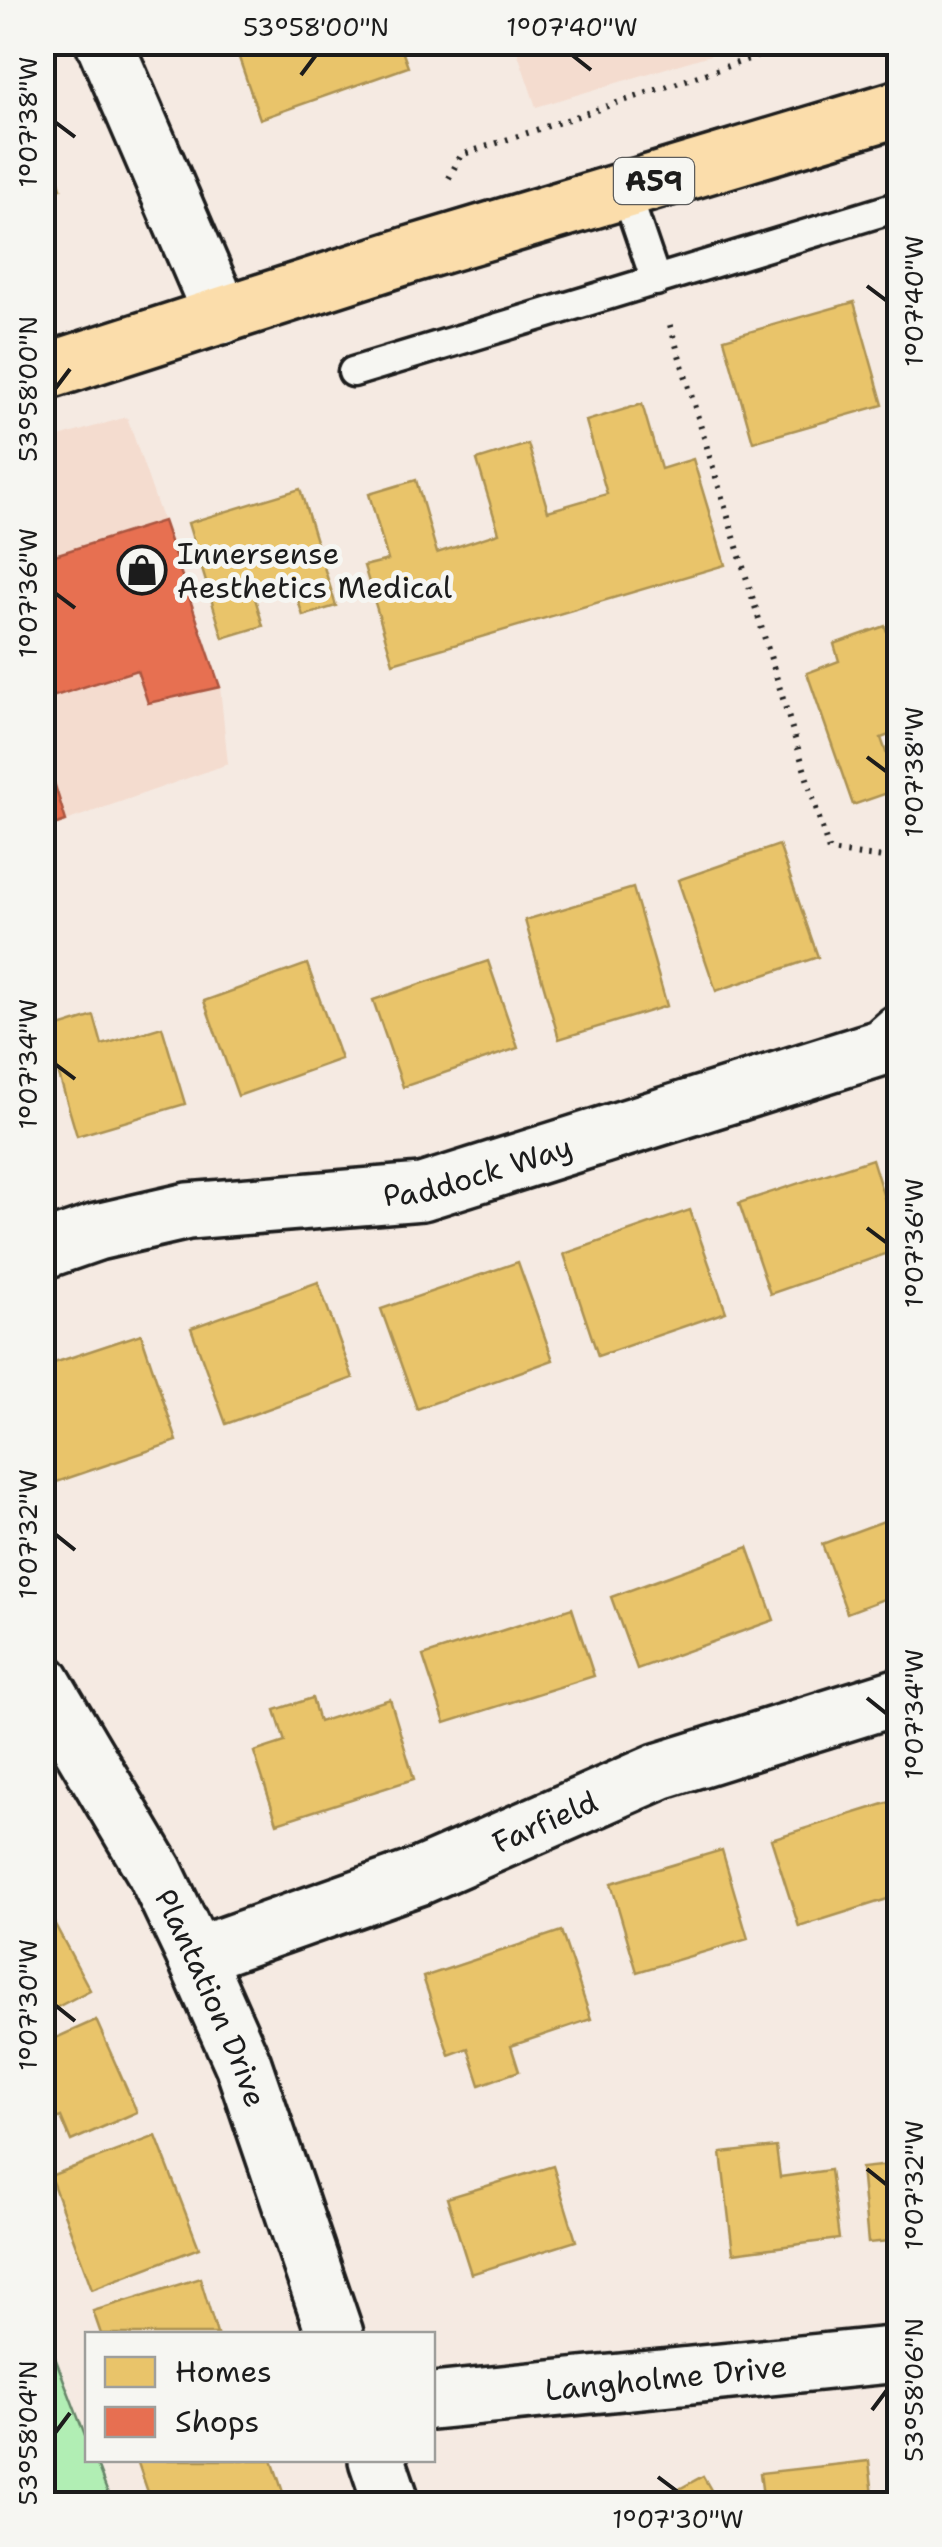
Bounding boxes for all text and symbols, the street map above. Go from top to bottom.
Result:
text: 53°58'00"N [243,10,389,44]
text: 1°07'40"W [506,10,638,44]
text: 1°07'38"W [11,57,45,187]
road number: A59 [614,158,694,204]
text: 1°07'40"W [897,235,931,367]
text: 53°58'00"N [11,316,45,462]
text: 1°07'36"W [11,528,45,658]
place label: Innersense Aesthetics Medical [177,533,452,608]
shop icon: Innersense Aesthetics Medical [116,544,168,596]
text: 1°07'38"W [897,707,931,837]
text: 1°07'34"W [11,999,45,1129]
street label: Paddock Way [382,1126,577,1216]
text: 1°07'36"W [897,1178,931,1308]
text: 1°07'32"W [11,1469,45,1599]
text: 1°07'34"W [897,1649,931,1779]
street label: Farfield [486,1780,604,1863]
street label: Plantation Drive [145,1882,277,2112]
text: 1°07'30"W [11,1939,45,2071]
text: 1°07'32"W [897,2120,931,2250]
text: 53°58'06"N [897,2318,931,2462]
legend [85,2332,435,2462]
street label: Langholme Drive [543,2345,789,2410]
text: Homes [175,2351,272,2392]
text: 53°58'04"N [11,2360,45,2506]
text: Shops [175,2401,259,2442]
text: 1°07'30"W [612,2502,744,2536]

